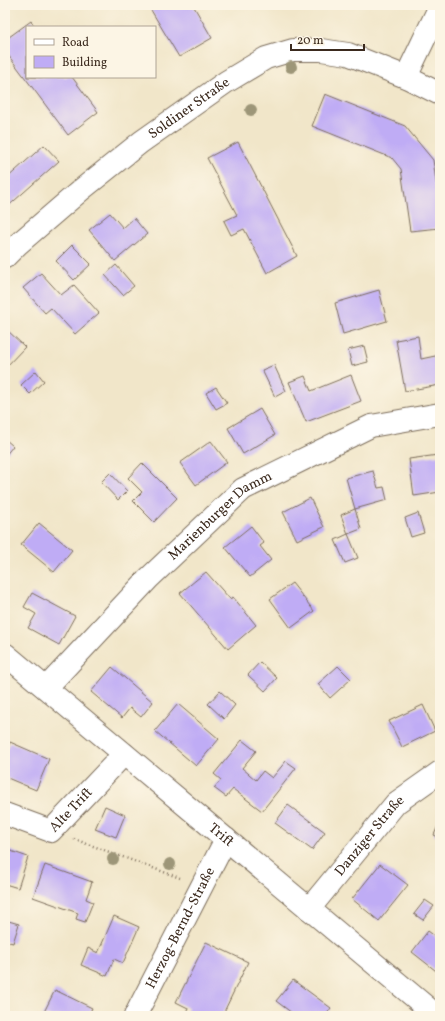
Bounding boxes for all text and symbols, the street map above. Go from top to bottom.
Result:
legend [26,26,156,78]
scale bar [291,26,364,52]
text: 20 m [297,33,324,49]
text: Road [62,35,89,51]
text: Building [62,55,107,71]
street label: Soldiner Straße [145,73,234,143]
street label: Marienburger Damm [164,467,275,564]
street label: Alte Trift [45,783,97,837]
street label: Danziger Straße [330,791,408,880]
street label: Trift [205,819,238,851]
street label: Herzog-Bernd-Straße [141,864,220,992]

